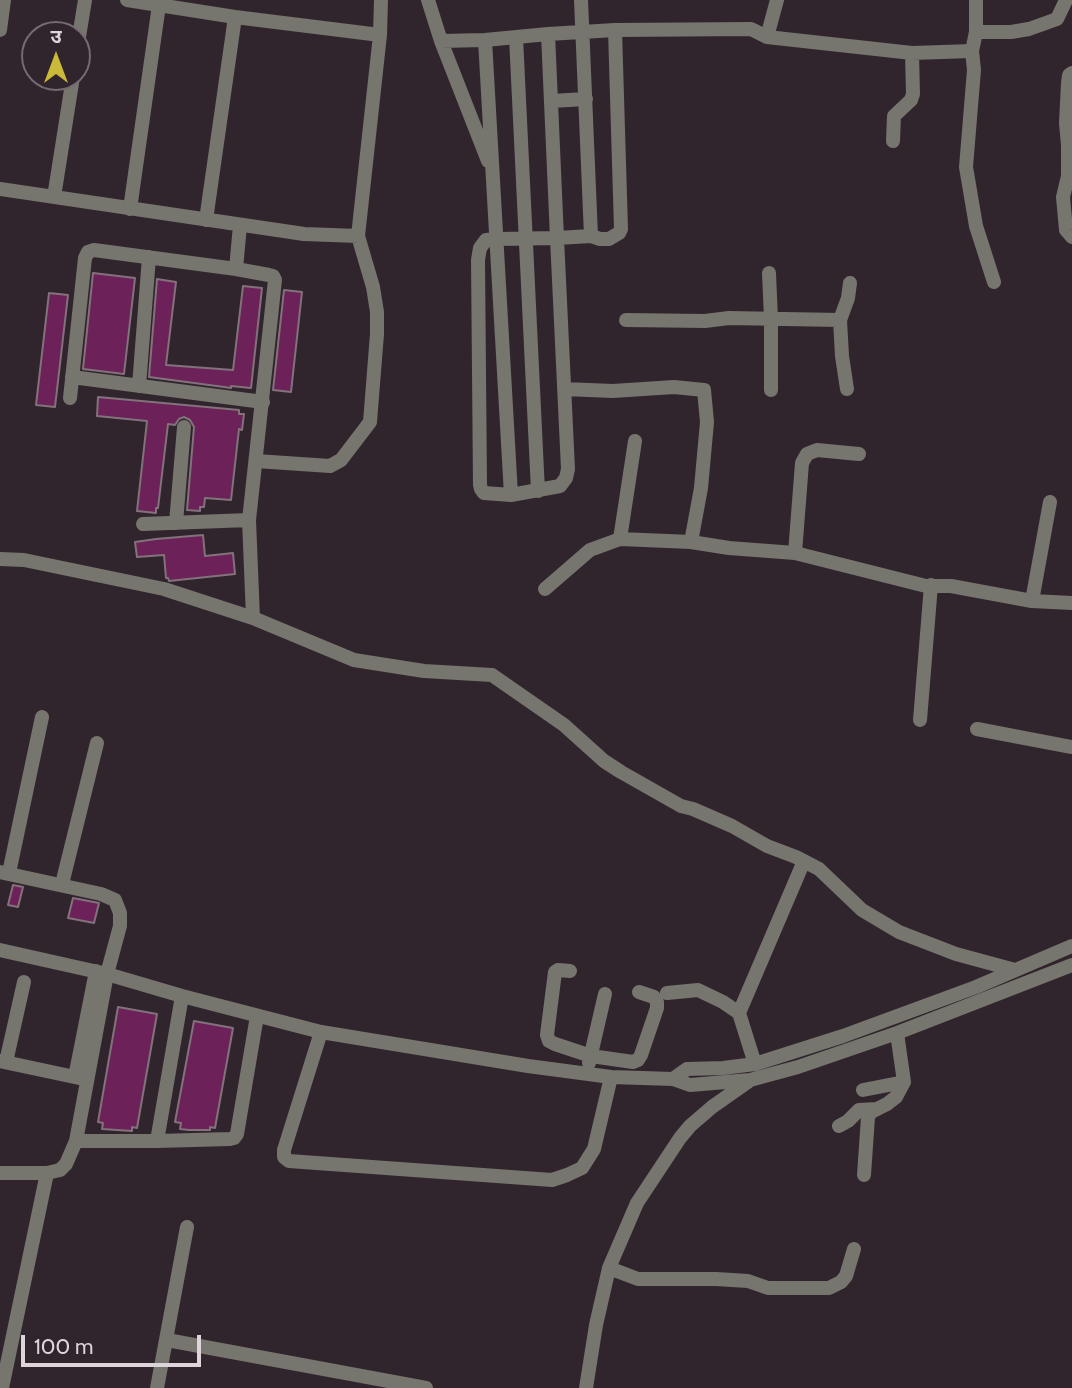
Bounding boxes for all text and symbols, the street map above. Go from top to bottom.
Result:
north arrow [21,21,91,91]
text: उ [50,25,62,48]
scale bar [24,1322,205,1366]
text: 100 m [34,1334,93,1359]

